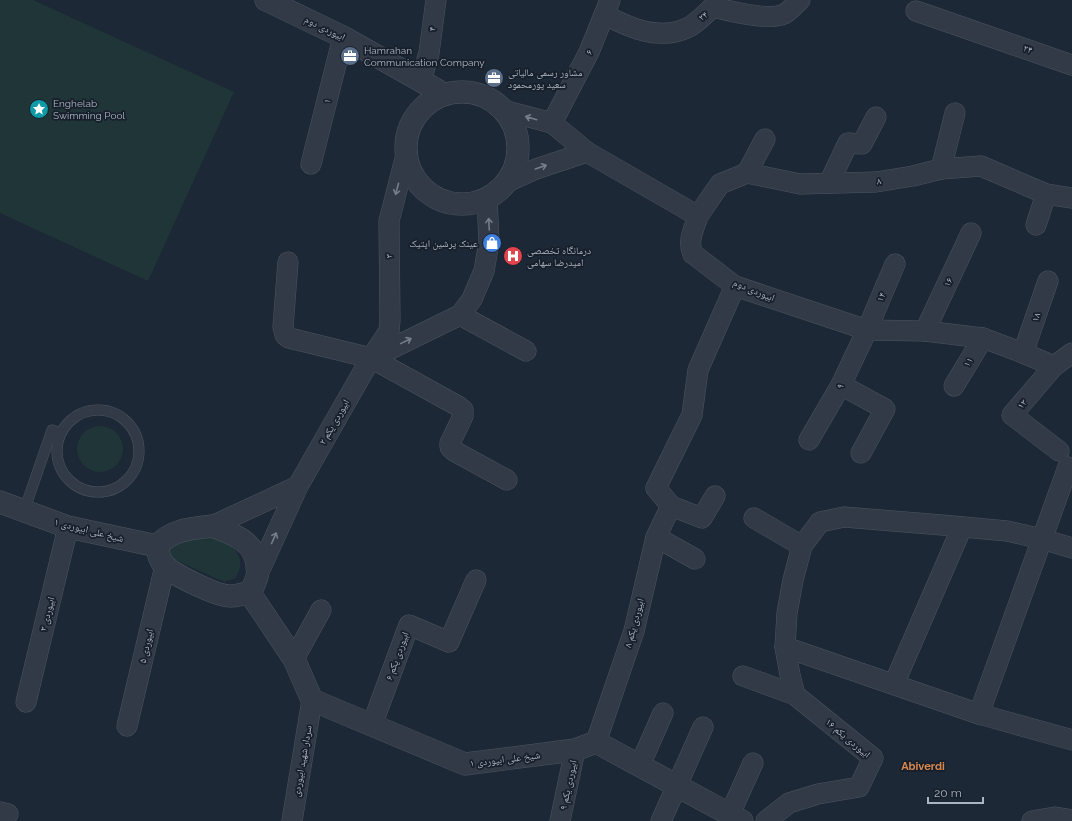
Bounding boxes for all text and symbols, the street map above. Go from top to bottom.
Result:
street label: ۲۴ [696,9,710,23]
street label: ابیوردی دوم [302,13,347,44]
street label: ۴ [426,26,438,32]
street label: ۲۴ [1022,42,1035,56]
office icon: Hamrahan Communication Company [339,45,361,67]
place label: Hamrahan Communication Company [364,45,485,68]
street label: ۶ [583,47,595,56]
office icon: مشاور رسمی مالیاتی سعید پورمحمود [483,67,505,89]
place label: مشاور رسمی مالیاتی سعید پورمحمود [508,67,583,91]
street label: ۱ [321,97,333,105]
place icon: Enghelab Swimming Pool [28,98,50,120]
place label: Enghelab Swimming Pool [53,98,125,121]
one-way arrow [525,114,538,121]
one-way arrow [534,163,546,171]
street label: ۸ [876,175,882,187]
one-way arrow [393,182,400,195]
one-way arrow [485,218,492,231]
shop icon: عینک پرشین اپتیک [481,232,503,254]
place label: عینک پرشین اپتیک [409,238,478,250]
hospital icon: درمانگاه تخصصی امیدرضا سهامی [502,245,524,267]
place label: درمانگاه تخصصی امیدرضا سهامی [527,245,591,269]
street label: ۳ [383,253,395,258]
street label: ۱۶ [941,275,955,288]
street label: ابیوردی دوم [731,277,776,305]
street label: ۱۴ [874,290,888,303]
street label: ۱۸ [1029,310,1043,323]
one-way arrow [399,337,411,344]
street label: ۱۱ [961,355,975,369]
street label: ۹ [834,381,846,391]
street label: ۲ ابیوردی یکم [317,397,353,448]
street label: ۱۳ [1015,397,1029,411]
street label: شیخ علی ابیوردی ۱ [53,516,125,545]
one-way arrow [271,533,278,545]
street label: ۳ ابیوردی [37,596,57,632]
street label: ۸ ابیوردی یکم [622,597,648,649]
street label: ۵ ابیوردی [137,628,156,664]
street label: ۶ ابیوردی یکم [383,630,413,682]
street label: ۱۶ ابیوردی یکم [822,716,873,761]
street label: سردار شهید ابیوردی [290,724,315,798]
street label: شیخ علی ابیوردی ۱ [469,749,541,770]
street label: ۹ ابیوردی یکم [557,759,581,811]
district label: Abiverdi [901,760,945,773]
scale bar [928,779,983,805]
text: 20 m [934,786,962,800]

